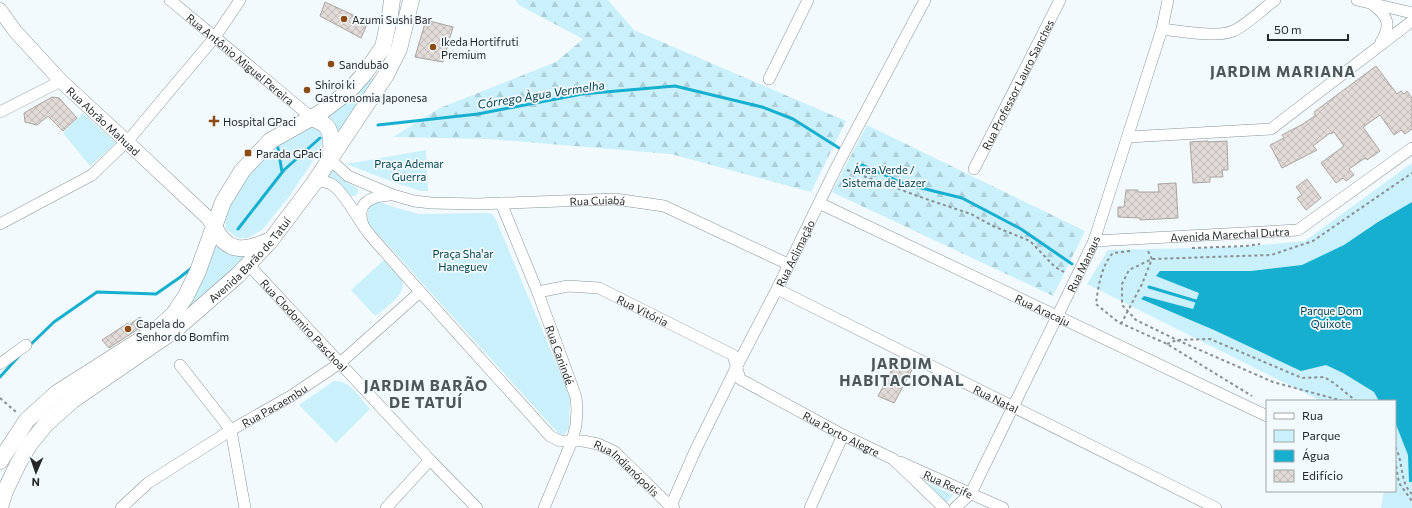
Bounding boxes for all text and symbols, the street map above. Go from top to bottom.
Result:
street label: Rua Antônio Miguel Pereira [184,10,297,107]
place label: Azumi Sushi Bar [352,13,432,26]
marker: Azumi Sushi Bar [339,14,349,24]
scale bar [1268,16,1348,42]
street label: Rua Professor Lauro Sanches [979,17,1056,152]
text: 50 m [1274,22,1302,36]
place label: Ikeda Hortifruti Premium [441,35,519,61]
marker: Ikeda Hortifruti Premium [428,42,438,52]
place label: Sandubão [339,58,389,71]
marker: Sandubão [326,59,336,69]
district label: JARDIM MARIANA [1210,62,1356,80]
water label: Córrego Àgua Vermelha [476,77,606,111]
place label: Shiroi ki Gastronomia Japonesa [315,78,427,105]
street label: Rua Abrão Mahuad [65,84,143,158]
marker: Shiroi ki Gastronomia Japonesa [302,85,312,95]
marker: Hospital GPaci [208,115,220,127]
place label: Hospital GPaci [223,115,296,128]
place label: Parada GPaci [256,147,322,160]
marker: Parada GPaci [243,148,253,158]
park label: Praça Ademar Guerra [374,157,444,183]
park label: Área Verde / Sistema de Lazer [842,162,927,189]
street label: Rua Cuiabá [569,192,626,207]
street label: Avenida Barão de Tatuí [205,213,293,305]
street label: Rua Aclimação [773,217,817,288]
street label: Avenida Marechal Dutra [1170,224,1290,243]
street label: Rua Manaus [1064,234,1102,294]
park label: Praça Sha'ar Haneguev [432,247,494,273]
street label: Rua Clodomiro Paschoal [258,276,350,374]
street label: Rua Aracaju [1013,291,1072,328]
street label: Rua Vitória [615,292,671,328]
park label: Parque Dom Quixote [1300,304,1362,330]
place label: Capela do Senhor do Bomfim [136,317,229,343]
street label: Rua Canindé [544,323,577,386]
marker: Capela do Senhor do Bomfim [123,324,133,334]
district label: JARDIM HABITACIONAL [839,354,965,389]
district label: JARDIM BARÃO DE TATUÍ [364,376,488,411]
street label: Rua Pacaembu [239,381,309,429]
street label: Rua Natal [972,382,1021,415]
legend [1266,400,1396,492]
street label: Rua Porto Alegre [801,408,882,458]
text: Rua [1302,408,1323,422]
text: Parque [1302,428,1340,442]
street label: Rua Indianópolis [592,437,662,499]
text: Água [1302,448,1330,462]
north arrow [16,452,56,492]
street label: Rua Recife [922,467,975,500]
text: Edifício [1302,468,1343,482]
text: N [31,476,40,489]

